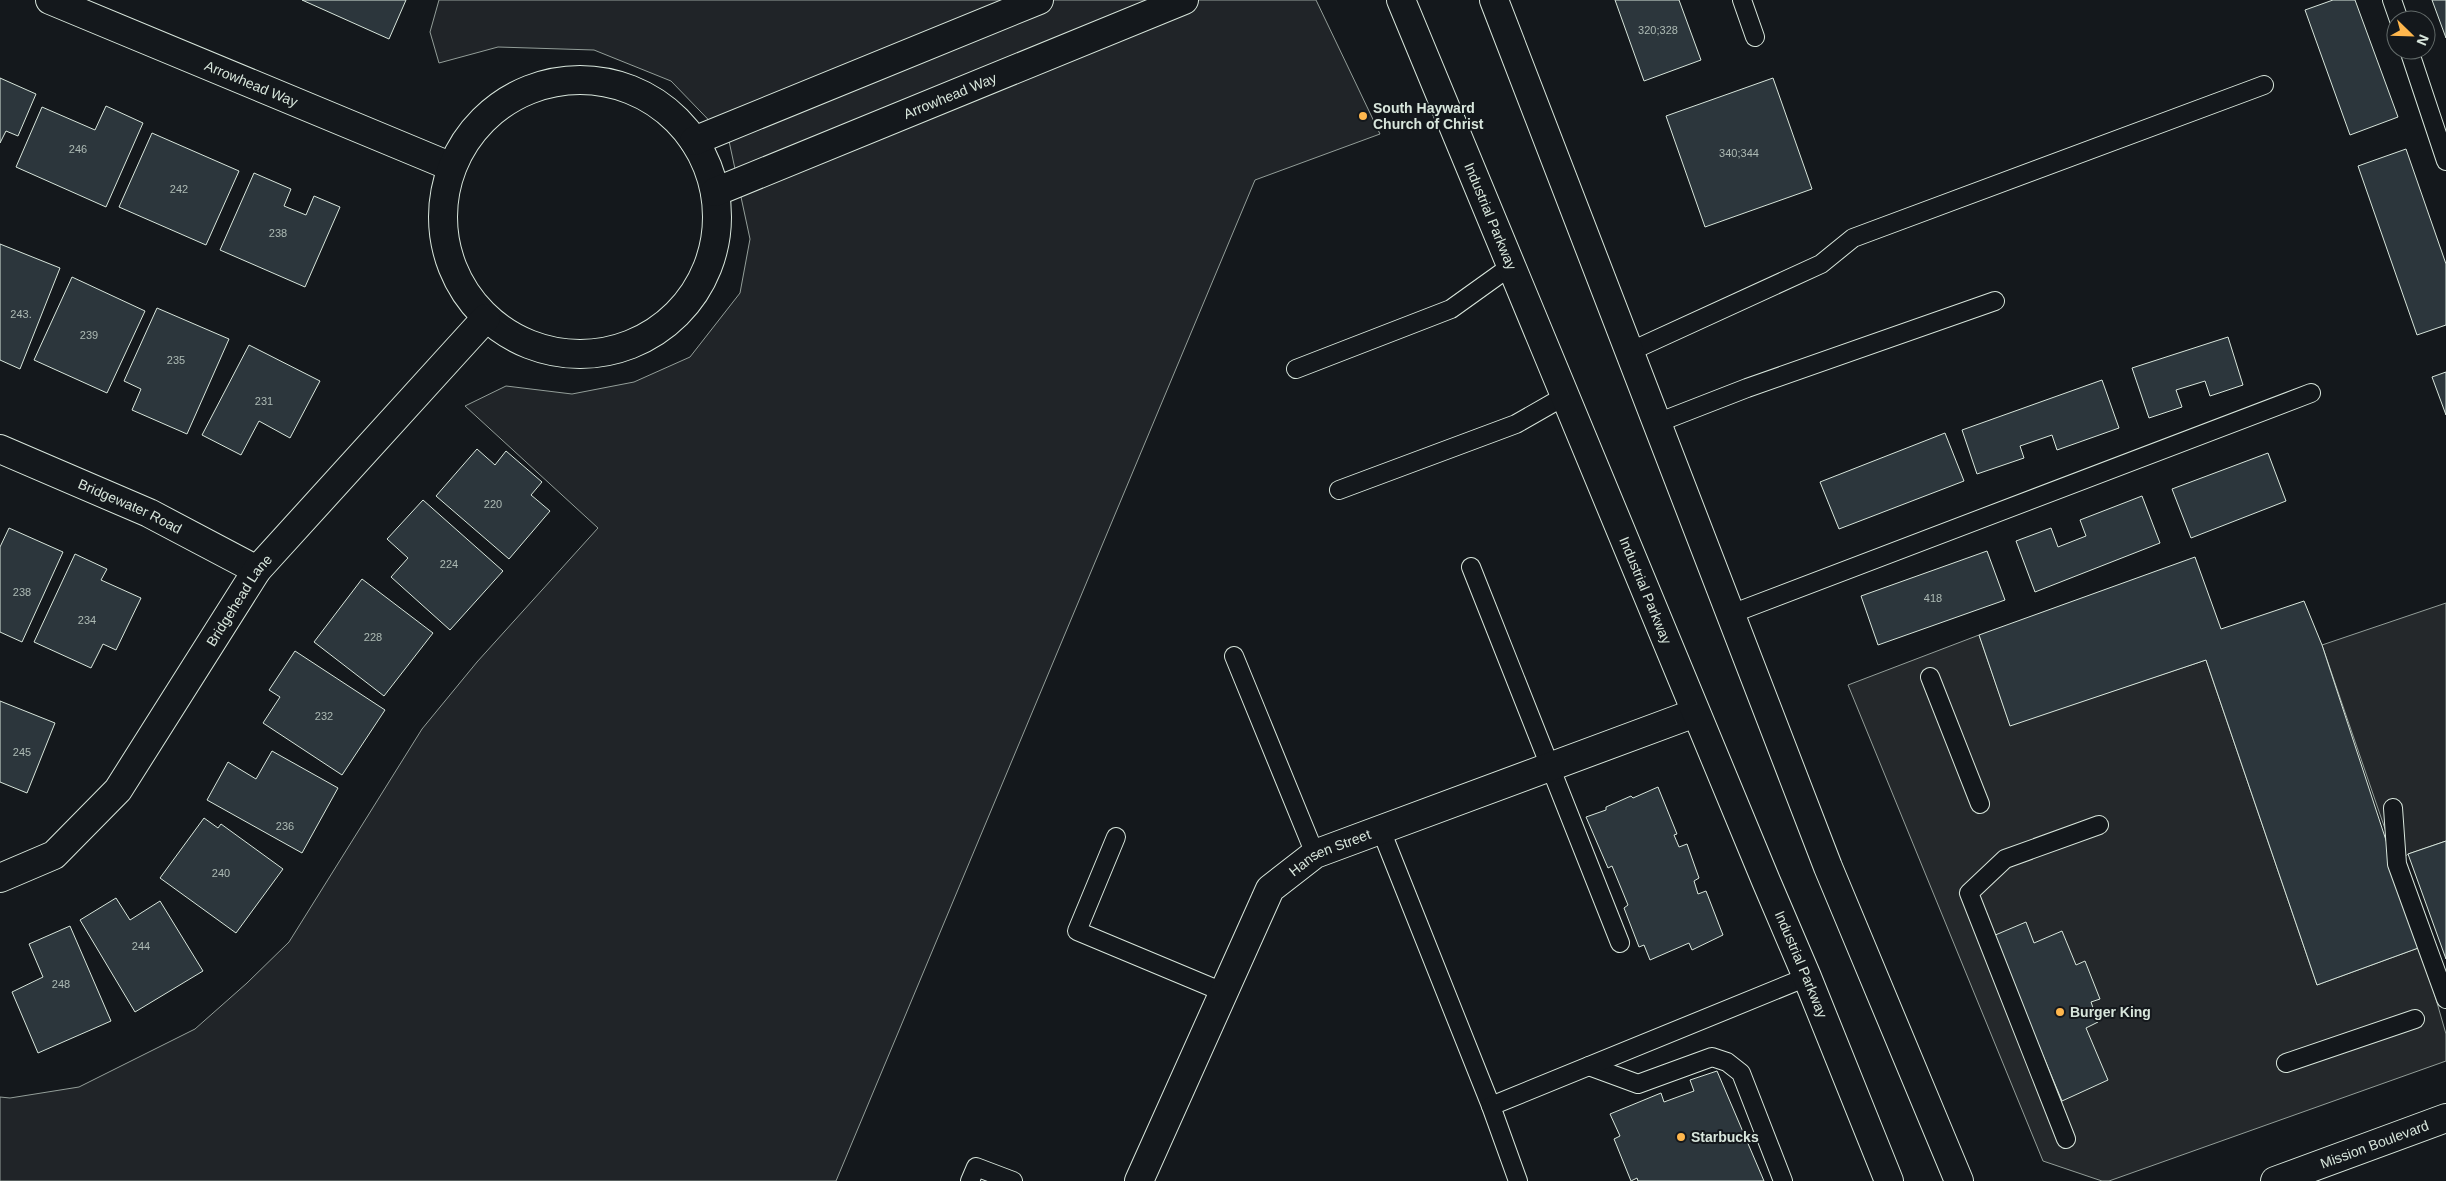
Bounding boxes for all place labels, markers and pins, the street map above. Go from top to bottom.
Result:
place label: South Hayward Church of Christ [1373,100,1484,132]
marker: South Hayward Church of Christ [1357,110,1369,122]
place label: Burger King [2070,1004,2151,1020]
marker: Burger King [2054,1006,2066,1018]
place label: Starbucks [1691,1129,1759,1145]
marker: Starbucks [1675,1131,1687,1143]

